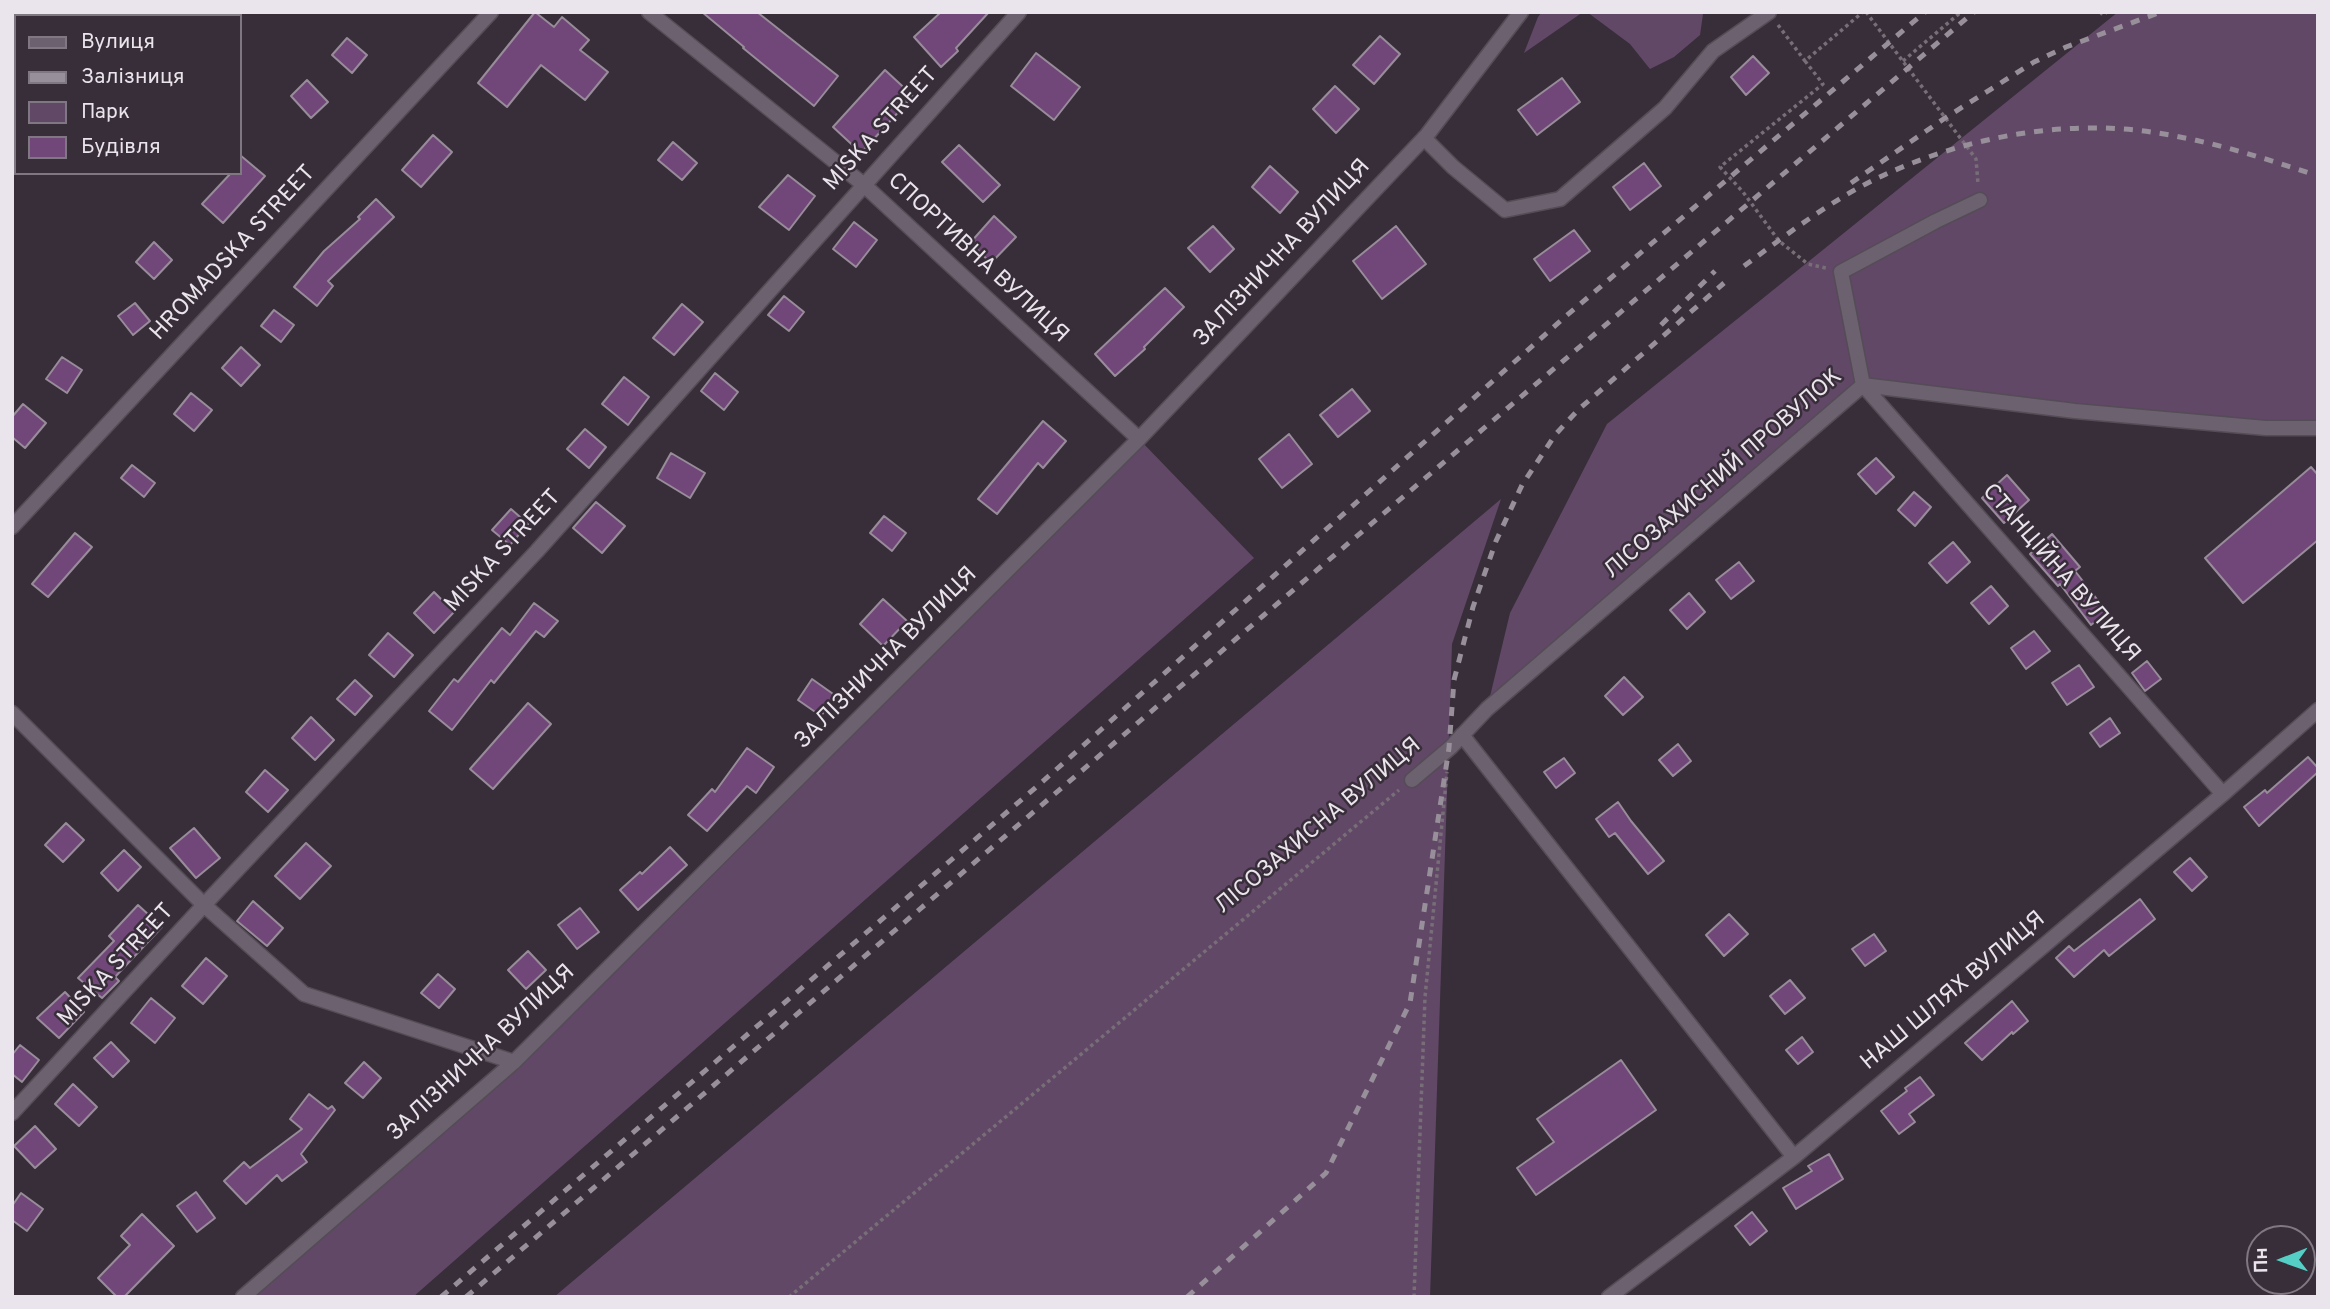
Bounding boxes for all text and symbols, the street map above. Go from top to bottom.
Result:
legend [14,14,242,175]
text: Вулиця [81,29,155,56]
street label: MISKA STREET [819,62,945,198]
text: Залізниця [81,64,185,91]
text: Парк [81,99,130,126]
text: Будівля [81,134,161,161]
street label: ЗАЛІЗНИЧНА ВУЛИЦЯ [1189,154,1377,354]
street label: HROMADSKA STREET [146,161,322,347]
street label: СПОРТИВНА ВУЛИЦЯ [881,168,1073,350]
street label: ЛІСОЗАХИСНИЙ ПРОВУЛОК [1599,364,1849,586]
street label: СТАНЦІЙНА ВУЛИЦЯ [1975,479,2145,669]
street label: MISKA STREET [440,485,568,619]
street label: ЗАЛІЗНИЧНА ВУЛИЦЯ [790,562,984,756]
street label: ЛІСОЗАХИСНА ВУЛИЦЯ [1211,733,1427,921]
street label: MISKA STREET [53,899,181,1033]
street label: НАШ ШЛЯХ ВУЛИЦЯ [1856,907,2052,1077]
street label: ЗАЛІЗНИЧНА ВУЛИЦЯ [382,960,582,1148]
north arrow [2246,1225,2316,1295]
text: Пн [2250,1247,2274,1273]

